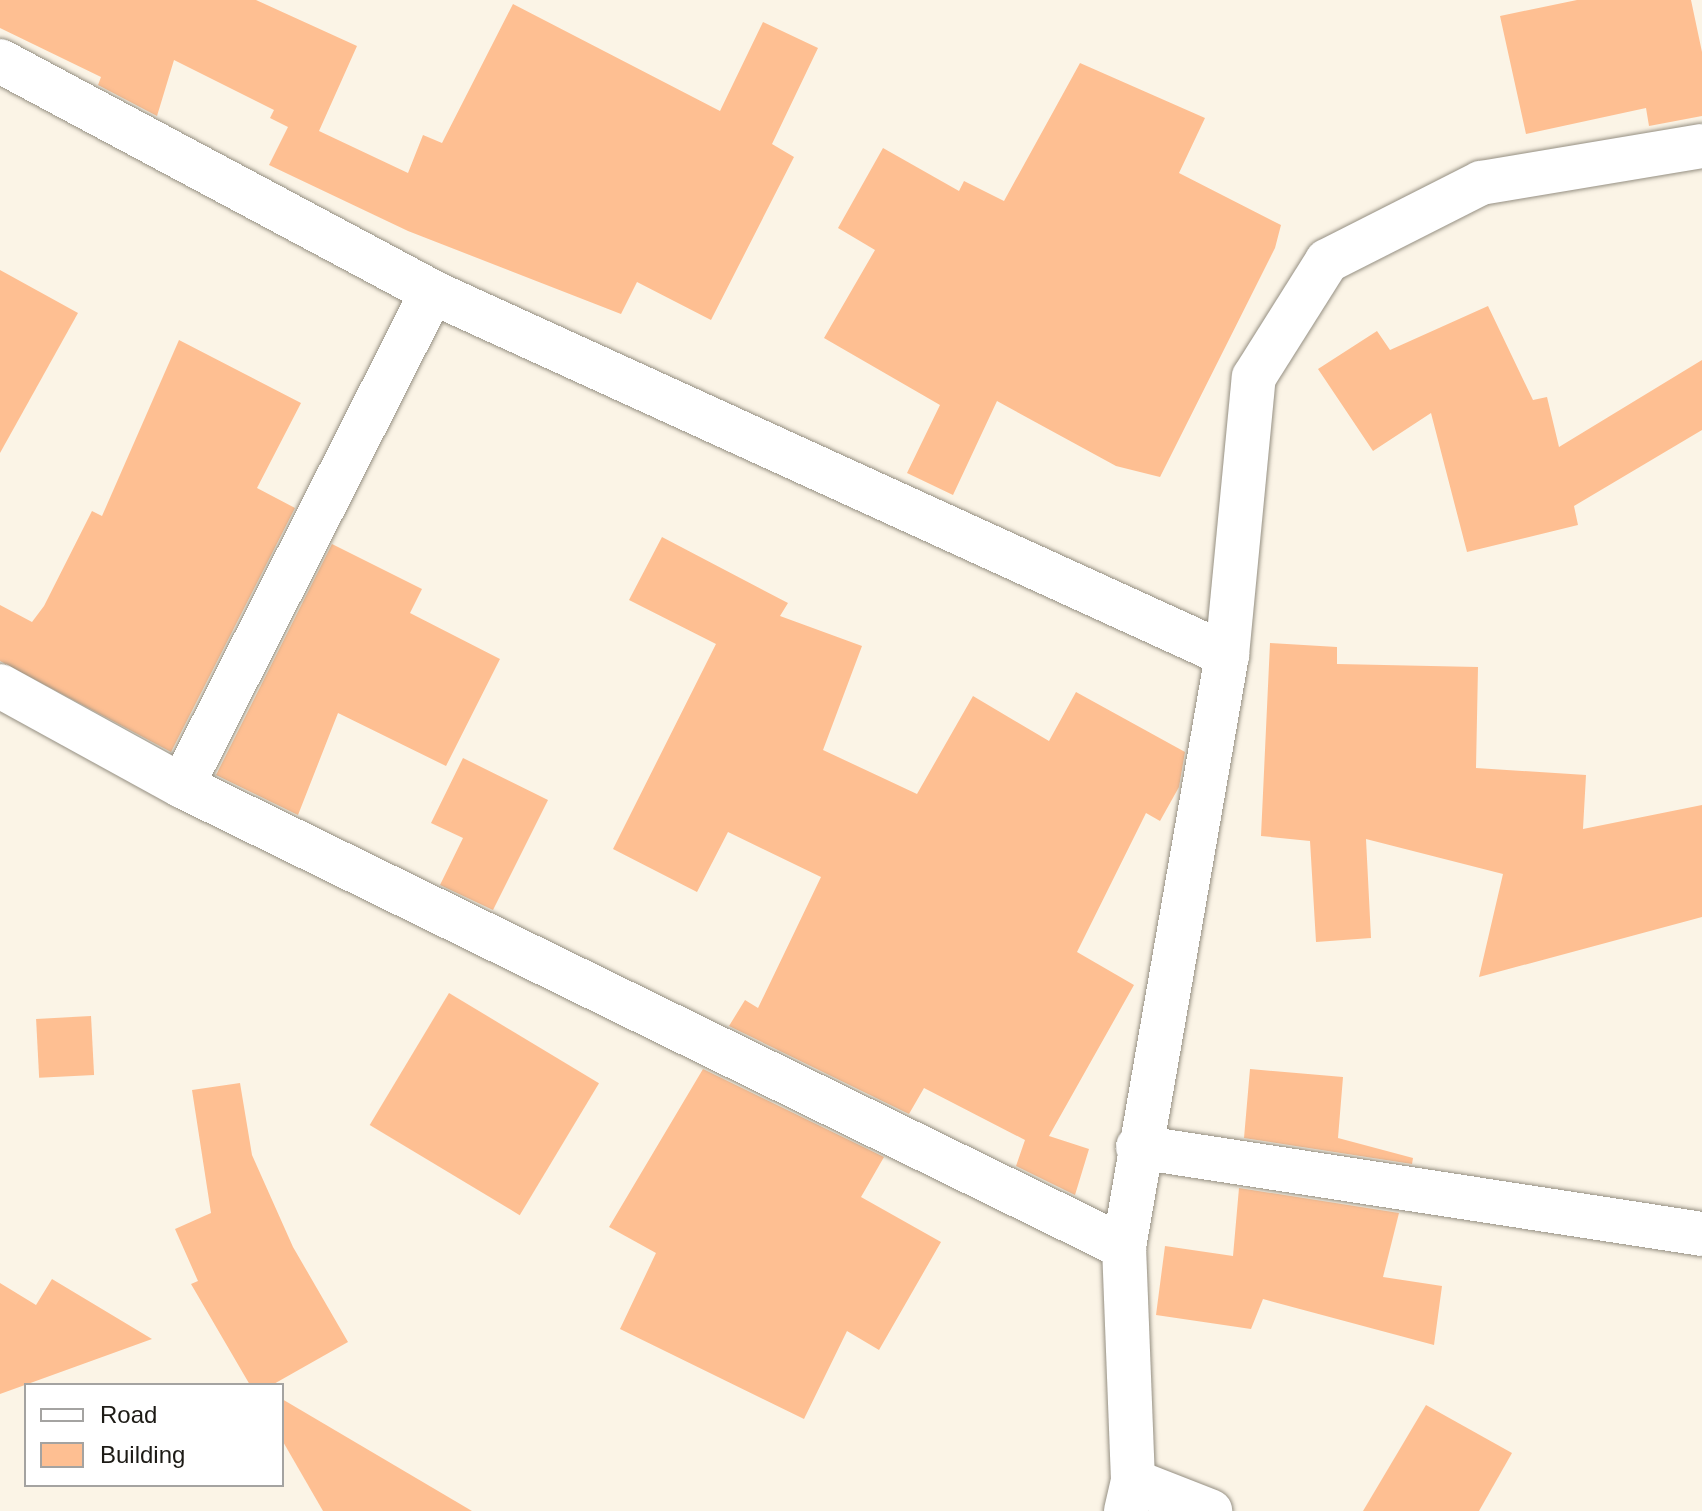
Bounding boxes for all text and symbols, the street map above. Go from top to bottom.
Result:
legend [24,1383,284,1487]
text: Road [100,1401,157,1428]
text: Building [100,1441,185,1468]

